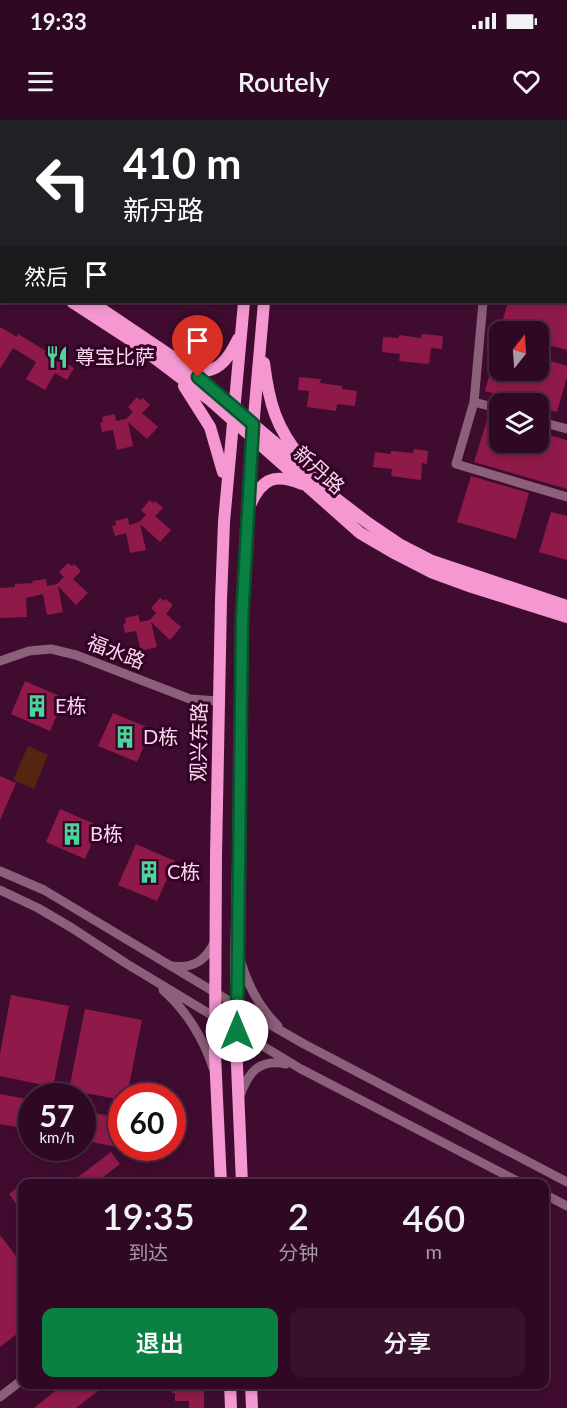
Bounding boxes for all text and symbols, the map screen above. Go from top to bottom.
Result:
text: 19:33 [30,8,87,35]
icon: menu [24,65,57,98]
text: Routely [238,65,329,98]
icon: heart [510,65,543,98]
text: 410 m [123,138,241,188]
icon: left [24,144,102,222]
text: 新丹路 [123,193,204,226]
icon: arrive [80,258,113,291]
text: 然后 [24,263,68,290]
pin [172,315,223,377]
north arrow [489,321,549,381]
map controls [489,321,549,453]
icon: arrive [181,324,214,357]
restaurant icon: 尊宝比萨 [44,344,70,370]
place label: 尊宝比萨 [75,344,155,368]
button: layers [489,393,549,453]
street label: 新丹路 [289,440,350,498]
street label: 福水路 [84,629,149,673]
building icon: E栋 [24,693,50,719]
place label: E栋 [55,693,87,717]
street label: 观兴东路 [185,702,211,782]
building icon: D栋 [112,724,138,750]
place label: D栋 [143,724,178,748]
building icon: B栋 [59,821,85,847]
place label: B栋 [90,821,123,845]
building icon: C栋 [136,859,162,885]
place label: C栋 [167,859,200,883]
position arrow [205,999,269,1063]
speed limit sign: 60 [108,1083,186,1161]
text: 57 [40,1097,74,1133]
text: km/h [39,1128,75,1146]
text: 19:35 [102,1194,195,1238]
text: 2 [288,1194,309,1238]
text: 460 [402,1196,465,1240]
text: m [426,1239,442,1263]
text: 到达 [128,1240,168,1264]
text: 分钟 [279,1240,319,1264]
button: 退出 [42,1308,278,1377]
button: 分享 [290,1308,525,1377]

